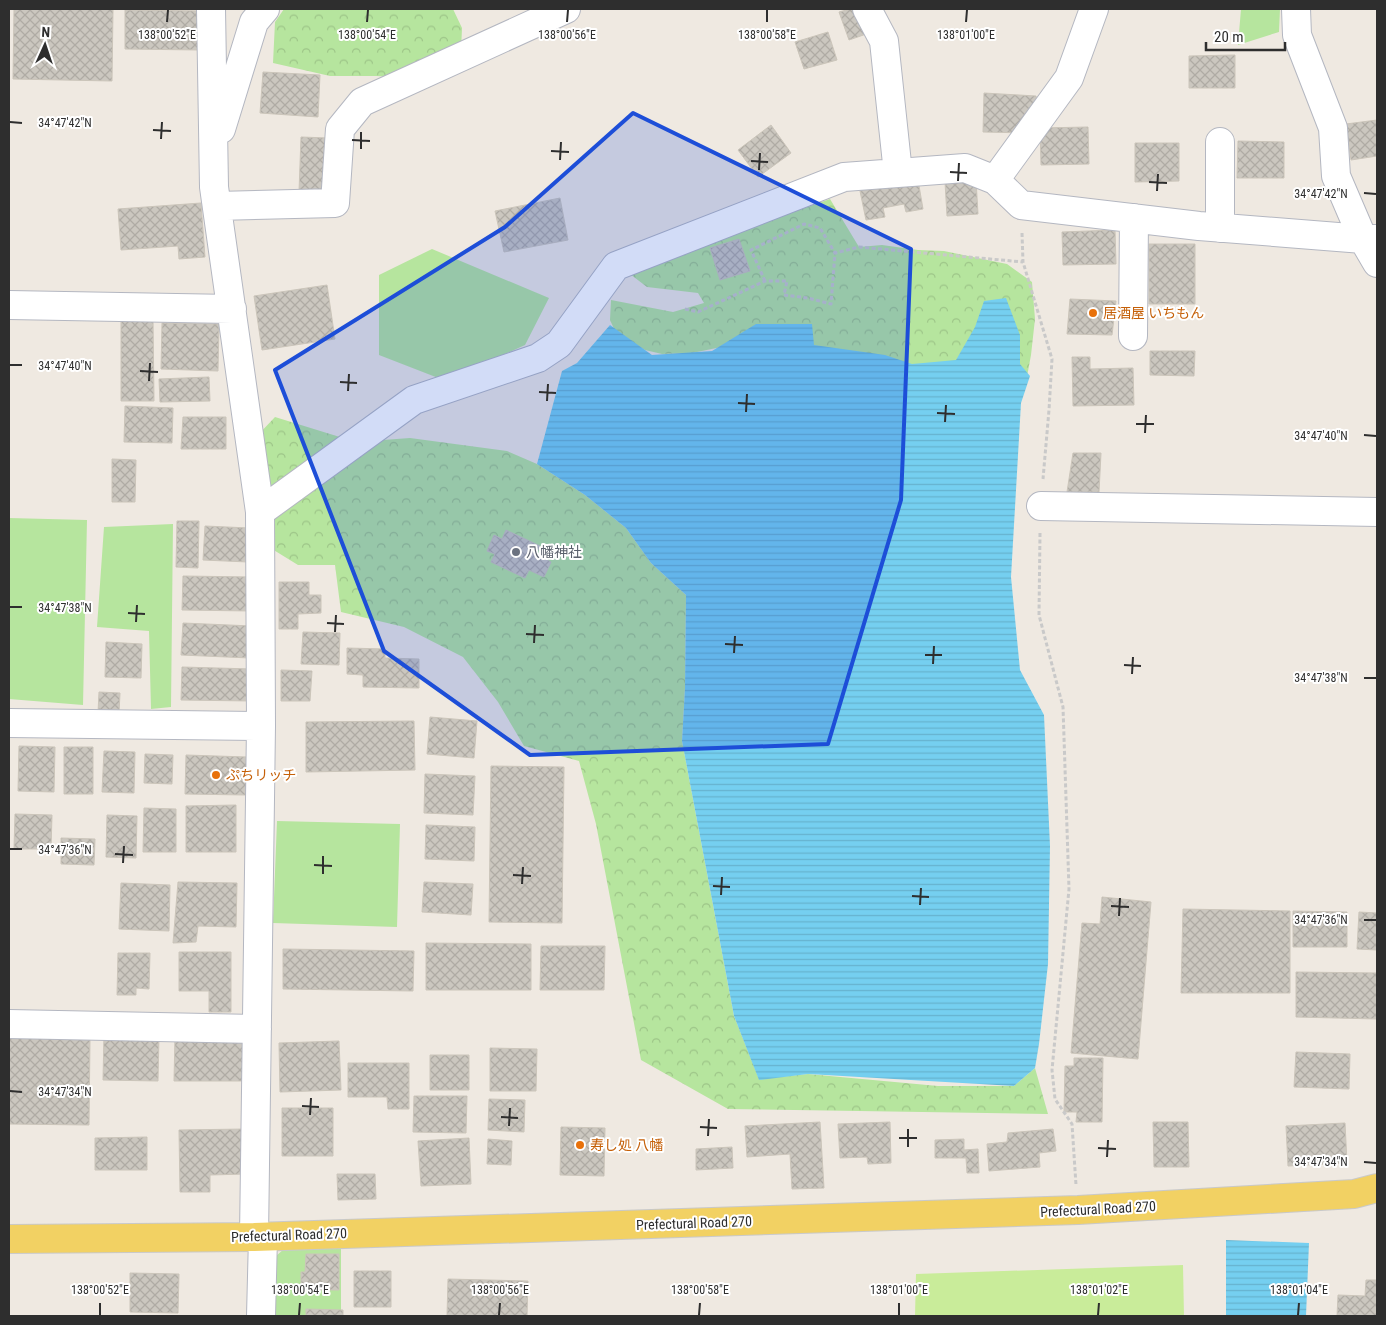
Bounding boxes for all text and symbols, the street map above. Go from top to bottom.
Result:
north arrow [20,20,70,70]
scale bar [1206,20,1285,52]
text: N [41,24,50,40]
text: 138°00'52"E [138,28,196,42]
text: 138°00'54"E [338,28,396,42]
text: 138°00'56"E [538,28,596,42]
text: 138°00'58"E [738,28,796,42]
text: 138°01'00"E [937,28,995,42]
text: 20 m [1214,28,1244,46]
text: 34°47'42"N [38,116,92,130]
text: 34°47'42"N [1294,187,1348,201]
place label: 居酒屋 いちもん [1103,305,1204,321]
marker: 居酒屋 いちもん [1087,307,1099,319]
text: 34°47'40"N [38,359,92,373]
text: 34°47'40"N [1294,429,1348,443]
place label: 八幡神社 [526,544,582,560]
marker: 八幡神社 [510,546,522,558]
text: 34°47'38"N [38,601,92,615]
text: 34°47'38"N [1294,671,1348,685]
place label: ぷちリッチ [226,767,296,783]
marker: ぷちリッチ [210,769,222,781]
text: 34°47'36"N [38,843,92,857]
text: 34°47'36"N [1294,913,1348,927]
text: 34°47'34"N [38,1085,92,1099]
place label: 寿し処 八幡 [590,1137,663,1153]
marker: 寿し処 八幡 [574,1139,586,1151]
text: 34°47'34"N [1294,1155,1348,1169]
street label: Prefectural Road 270 [1040,1198,1156,1220]
street label: Prefectural Road 270 [636,1213,752,1233]
street label: Prefectural Road 270 [231,1225,347,1245]
text: 138°00'52"E [71,1283,129,1297]
text: 138°00'54"E [271,1283,329,1297]
text: 138°00'56"E [471,1283,529,1297]
text: 138°00'58"E [671,1283,729,1297]
text: 138°01'00"E [870,1283,928,1297]
text: 138°01'02"E [1070,1283,1128,1297]
text: 138°01'04"E [1270,1283,1328,1297]

